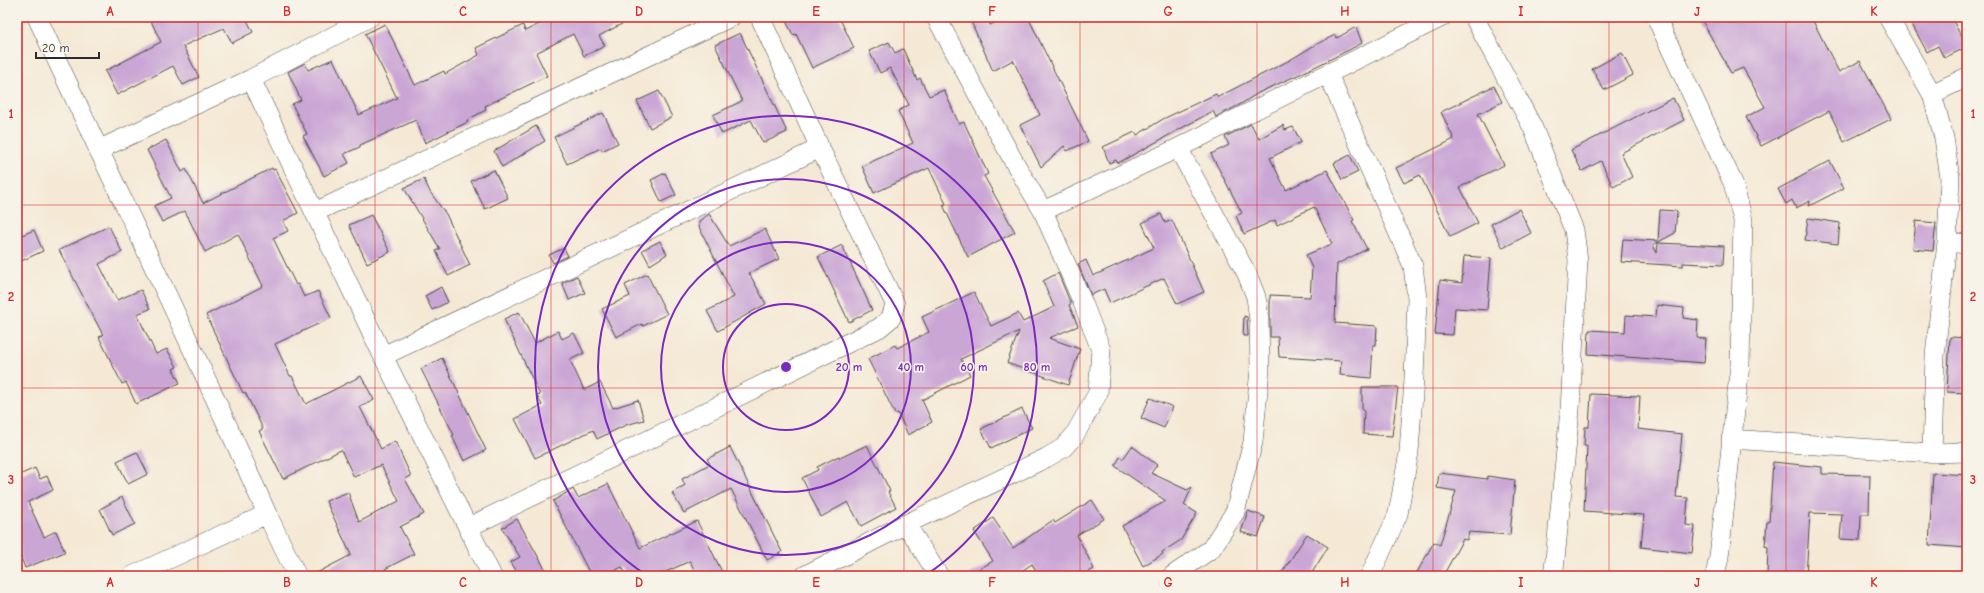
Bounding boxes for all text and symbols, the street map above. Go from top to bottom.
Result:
text: A [106,4,114,19]
text: B [283,4,291,19]
text: C [459,4,467,19]
text: D [635,4,643,19]
text: E [812,4,820,19]
text: F [988,4,996,19]
text: G [1163,4,1173,19]
text: H [1340,4,1350,19]
text: I [1518,4,1524,19]
text: J [1694,4,1700,19]
text: K [1870,4,1878,19]
scale bar [36,34,99,60]
text: 20 m [42,41,70,55]
text: 1 [8,106,14,121]
text: 1 [1970,106,1976,121]
text: 2 [8,289,14,304]
text: 2 [1970,289,1976,304]
centre of rings [779,360,793,374]
text: 20 m [836,360,862,374]
text: 40 m [898,360,924,374]
text: 60 m [961,360,987,374]
text: 80 m [1024,360,1050,374]
text: 3 [8,472,14,487]
text: 3 [1970,472,1976,487]
text: A [106,575,114,590]
text: B [283,575,291,590]
text: C [459,575,467,590]
text: D [635,575,643,590]
text: E [812,575,820,590]
text: F [988,575,996,590]
text: G [1163,575,1173,590]
text: H [1340,575,1350,590]
text: I [1518,575,1524,590]
text: J [1694,575,1700,590]
text: K [1870,575,1878,590]

